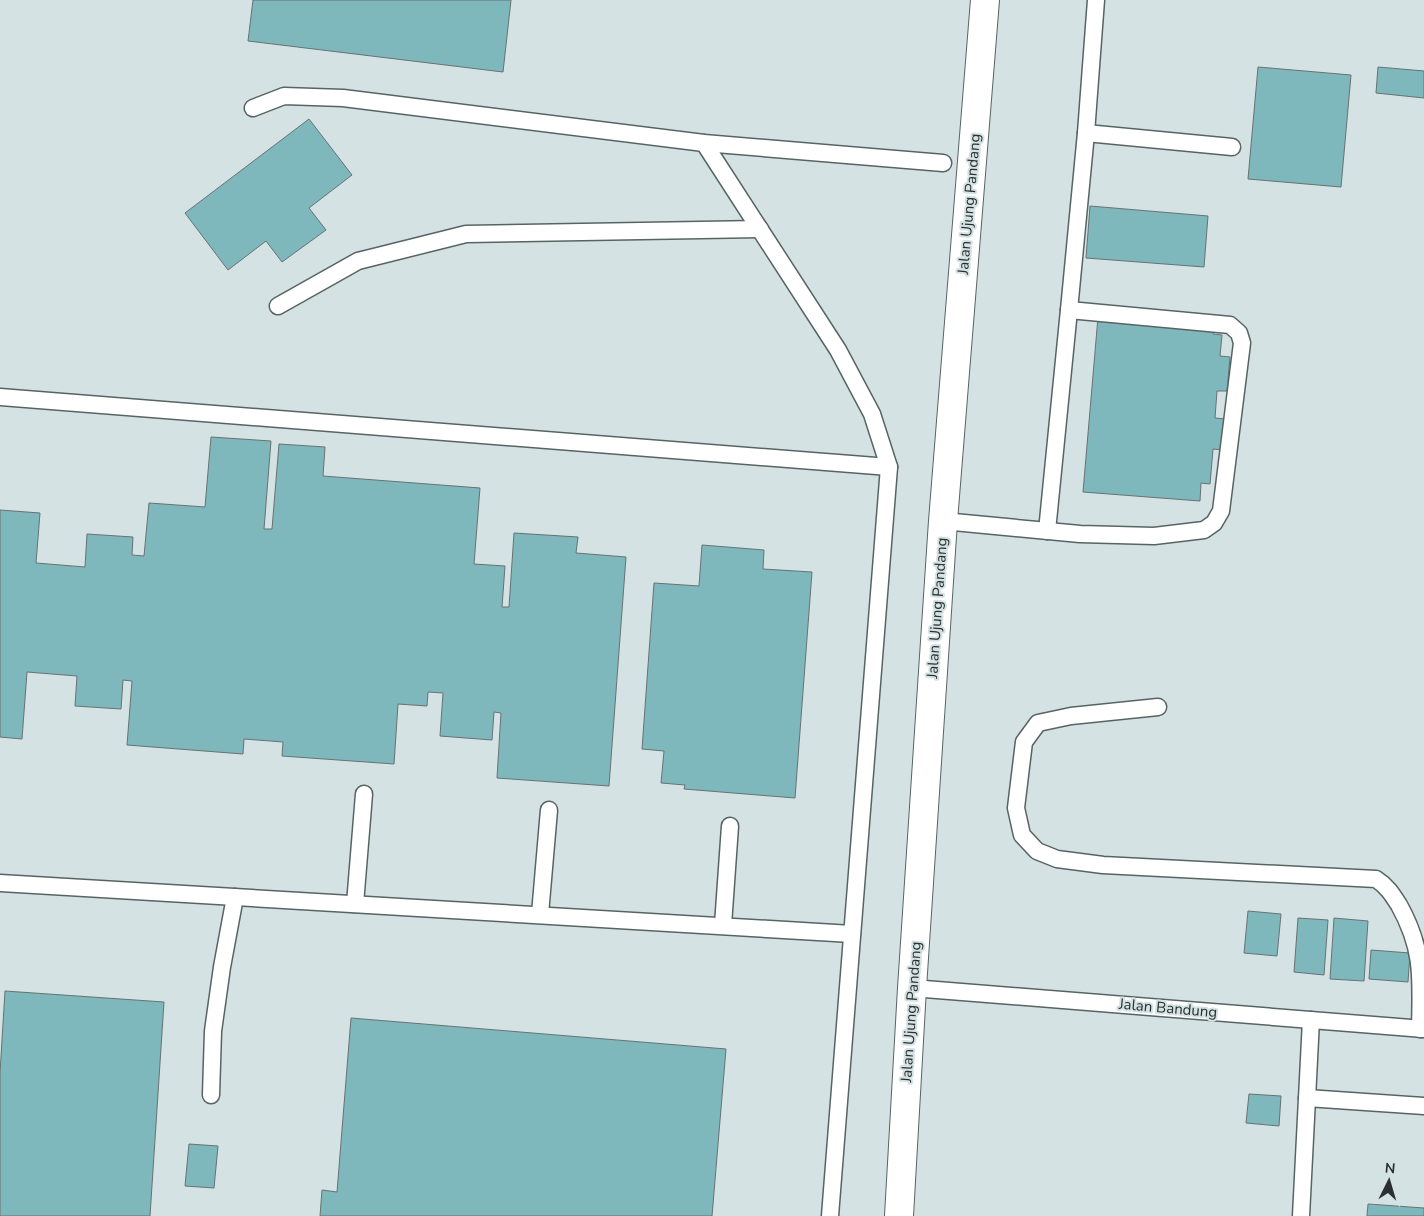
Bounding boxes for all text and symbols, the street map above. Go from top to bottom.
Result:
street label: Jalan Ujung Pandang [953,133,985,276]
street label: Jalan Ujung Pandang [922,537,952,680]
street label: Jalan Ujung Pandang [896,941,926,1084]
street label: Jalan Bandung [1117,994,1218,1022]
north arrow [1364,1156,1414,1206]
text: N [1384,1159,1396,1178]

